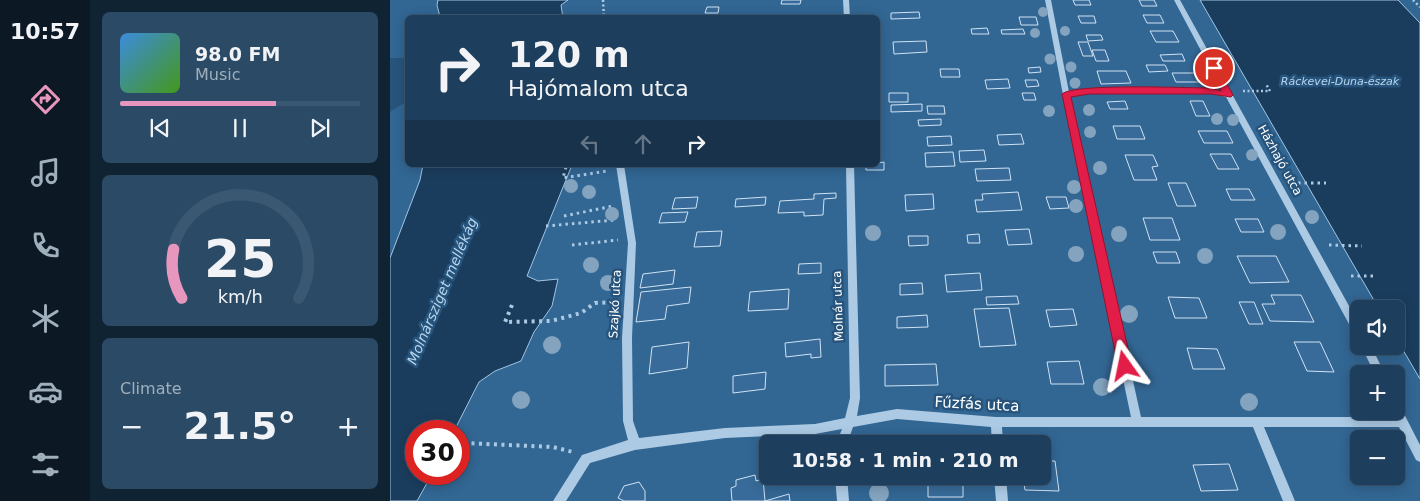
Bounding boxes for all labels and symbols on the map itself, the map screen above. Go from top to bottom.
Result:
pin [1193,47,1235,89]
water label: Ráckevei-Duna-észak [1281,75,1400,88]
street label: Házhajó utca [1255,122,1305,198]
water label: Molnársziget mellékág [404,215,480,367]
street label: Szajkó utca [606,269,624,339]
street label: Molnár utca [830,270,846,342]
position arrow [1098,339,1150,391]
street label: Fűzfás utca [934,393,1020,415]
speed limit sign: 30 [405,420,470,485]

